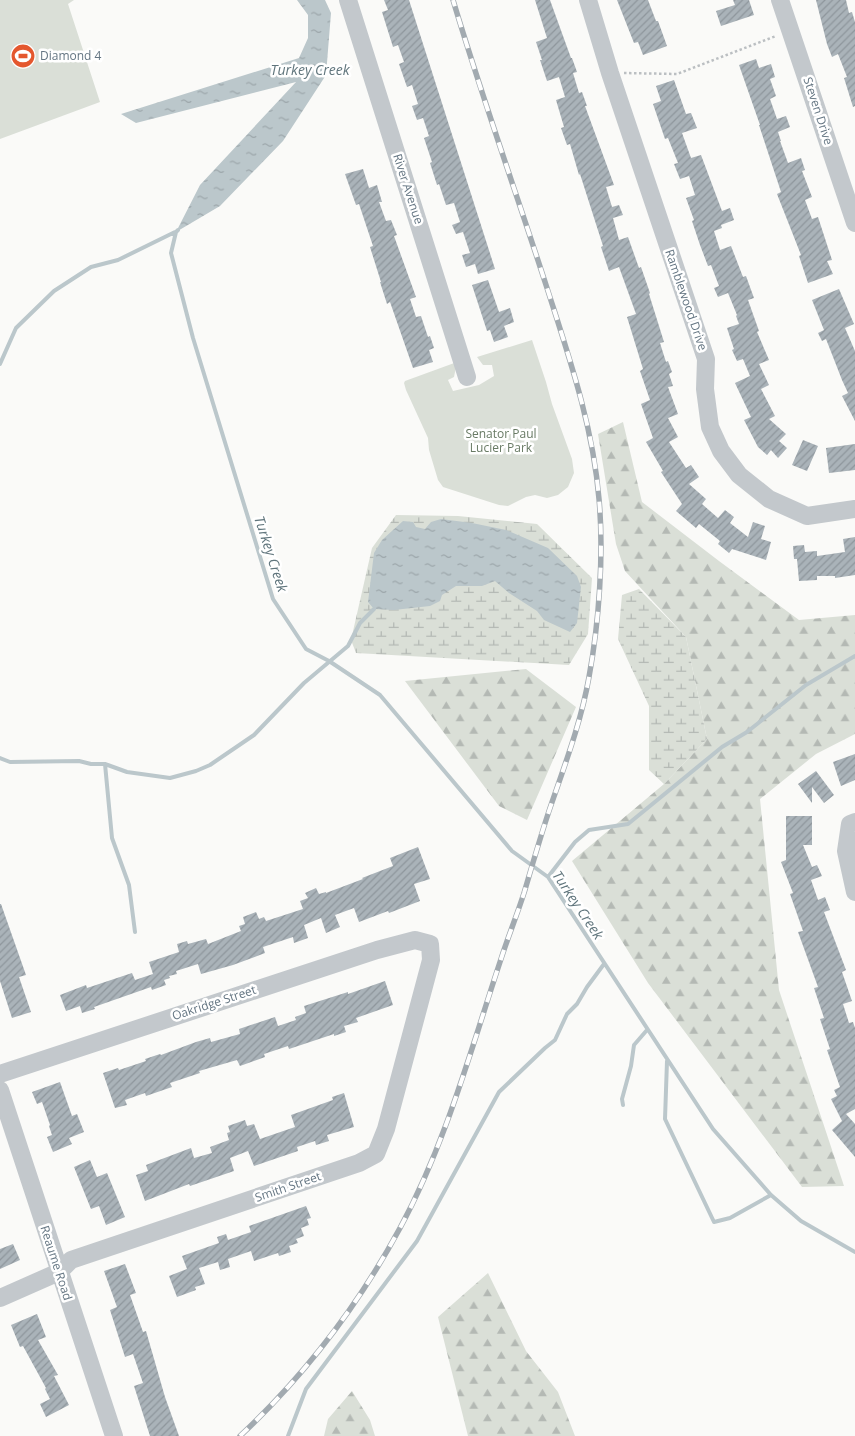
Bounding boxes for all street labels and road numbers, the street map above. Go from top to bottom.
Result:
street label: Steven Drive [800,75,837,147]
street label: River Avenue [389,152,428,226]
street label: Ramblewood Drive [661,247,712,353]
street label: Oakridge Street [170,981,258,1024]
street label: Smith Street [252,1167,323,1206]
street label: Reaume Road [36,1223,77,1302]

